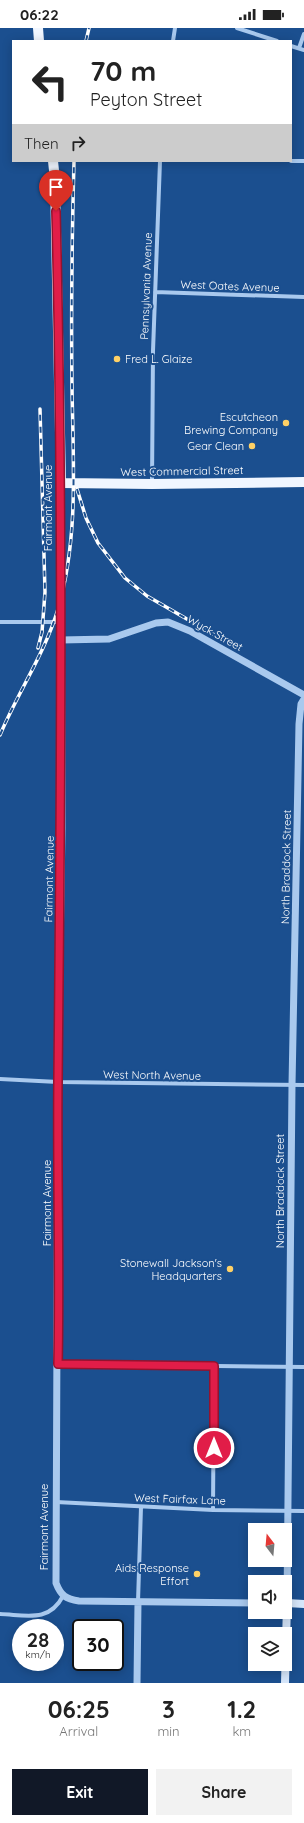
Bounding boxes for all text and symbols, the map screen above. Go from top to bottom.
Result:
text: 06:22 [20,5,59,24]
text: 70 m [90,53,156,88]
icon: left [24,56,76,108]
text: Peyton Street [90,88,202,111]
icon: right [67,132,89,154]
text: Then [24,134,59,153]
pin [39,170,73,211]
icon: arrive [45,176,67,198]
street label: Pennsylvania Avenue [137,232,155,340]
street label: West Oates Avenue [180,277,280,295]
place label: Fred L. Glaize [125,352,192,366]
marker: Fred L. Glaize [112,354,122,364]
place label: Escutcheon Brewing Company [184,410,278,437]
marker: Escutcheon Brewing Company [281,418,291,428]
place label: Gear Clean [187,439,244,453]
marker: Gear Clean [247,441,257,451]
street label: West Commercial Street [120,463,244,479]
street label: Fairmont Avenue [41,465,55,551]
street label: Wyck Street [185,612,246,654]
street label: North Braddock Street [278,809,294,924]
street label: Fairmont Avenue [41,836,57,922]
street label: West North Avenue [103,1067,201,1083]
street label: North Braddock Street [273,1134,287,1248]
street label: Fairmont Avenue [40,1160,54,1246]
place label: Stonewall Jackson's Headquarters [120,1256,222,1283]
marker: Stonewall Jackson's Headquarters [225,1264,235,1274]
position arrow [193,1427,235,1469]
street label: Fairmont Avenue [37,1484,51,1570]
street label: West Fairfax Lane [134,1490,226,1508]
north arrow [248,1523,292,1567]
map controls [248,1523,292,1671]
place label: Aids Response Effort [115,1561,189,1588]
marker: Aids Response Effort [192,1569,202,1579]
button: sound [248,1575,292,1619]
speed limit sign: 30 [72,1619,124,1671]
text: 28 [27,1627,49,1652]
button: layers [248,1627,292,1671]
text: km/h [25,1648,51,1661]
text: 06:25 [48,1694,110,1724]
text: 3 [162,1694,175,1724]
text: 1.2 [227,1694,256,1724]
text: Arrival [59,1723,98,1739]
text: min [157,1723,180,1739]
text: km [232,1723,251,1739]
button: Exit [12,1769,148,1815]
button: Share [156,1769,292,1815]

